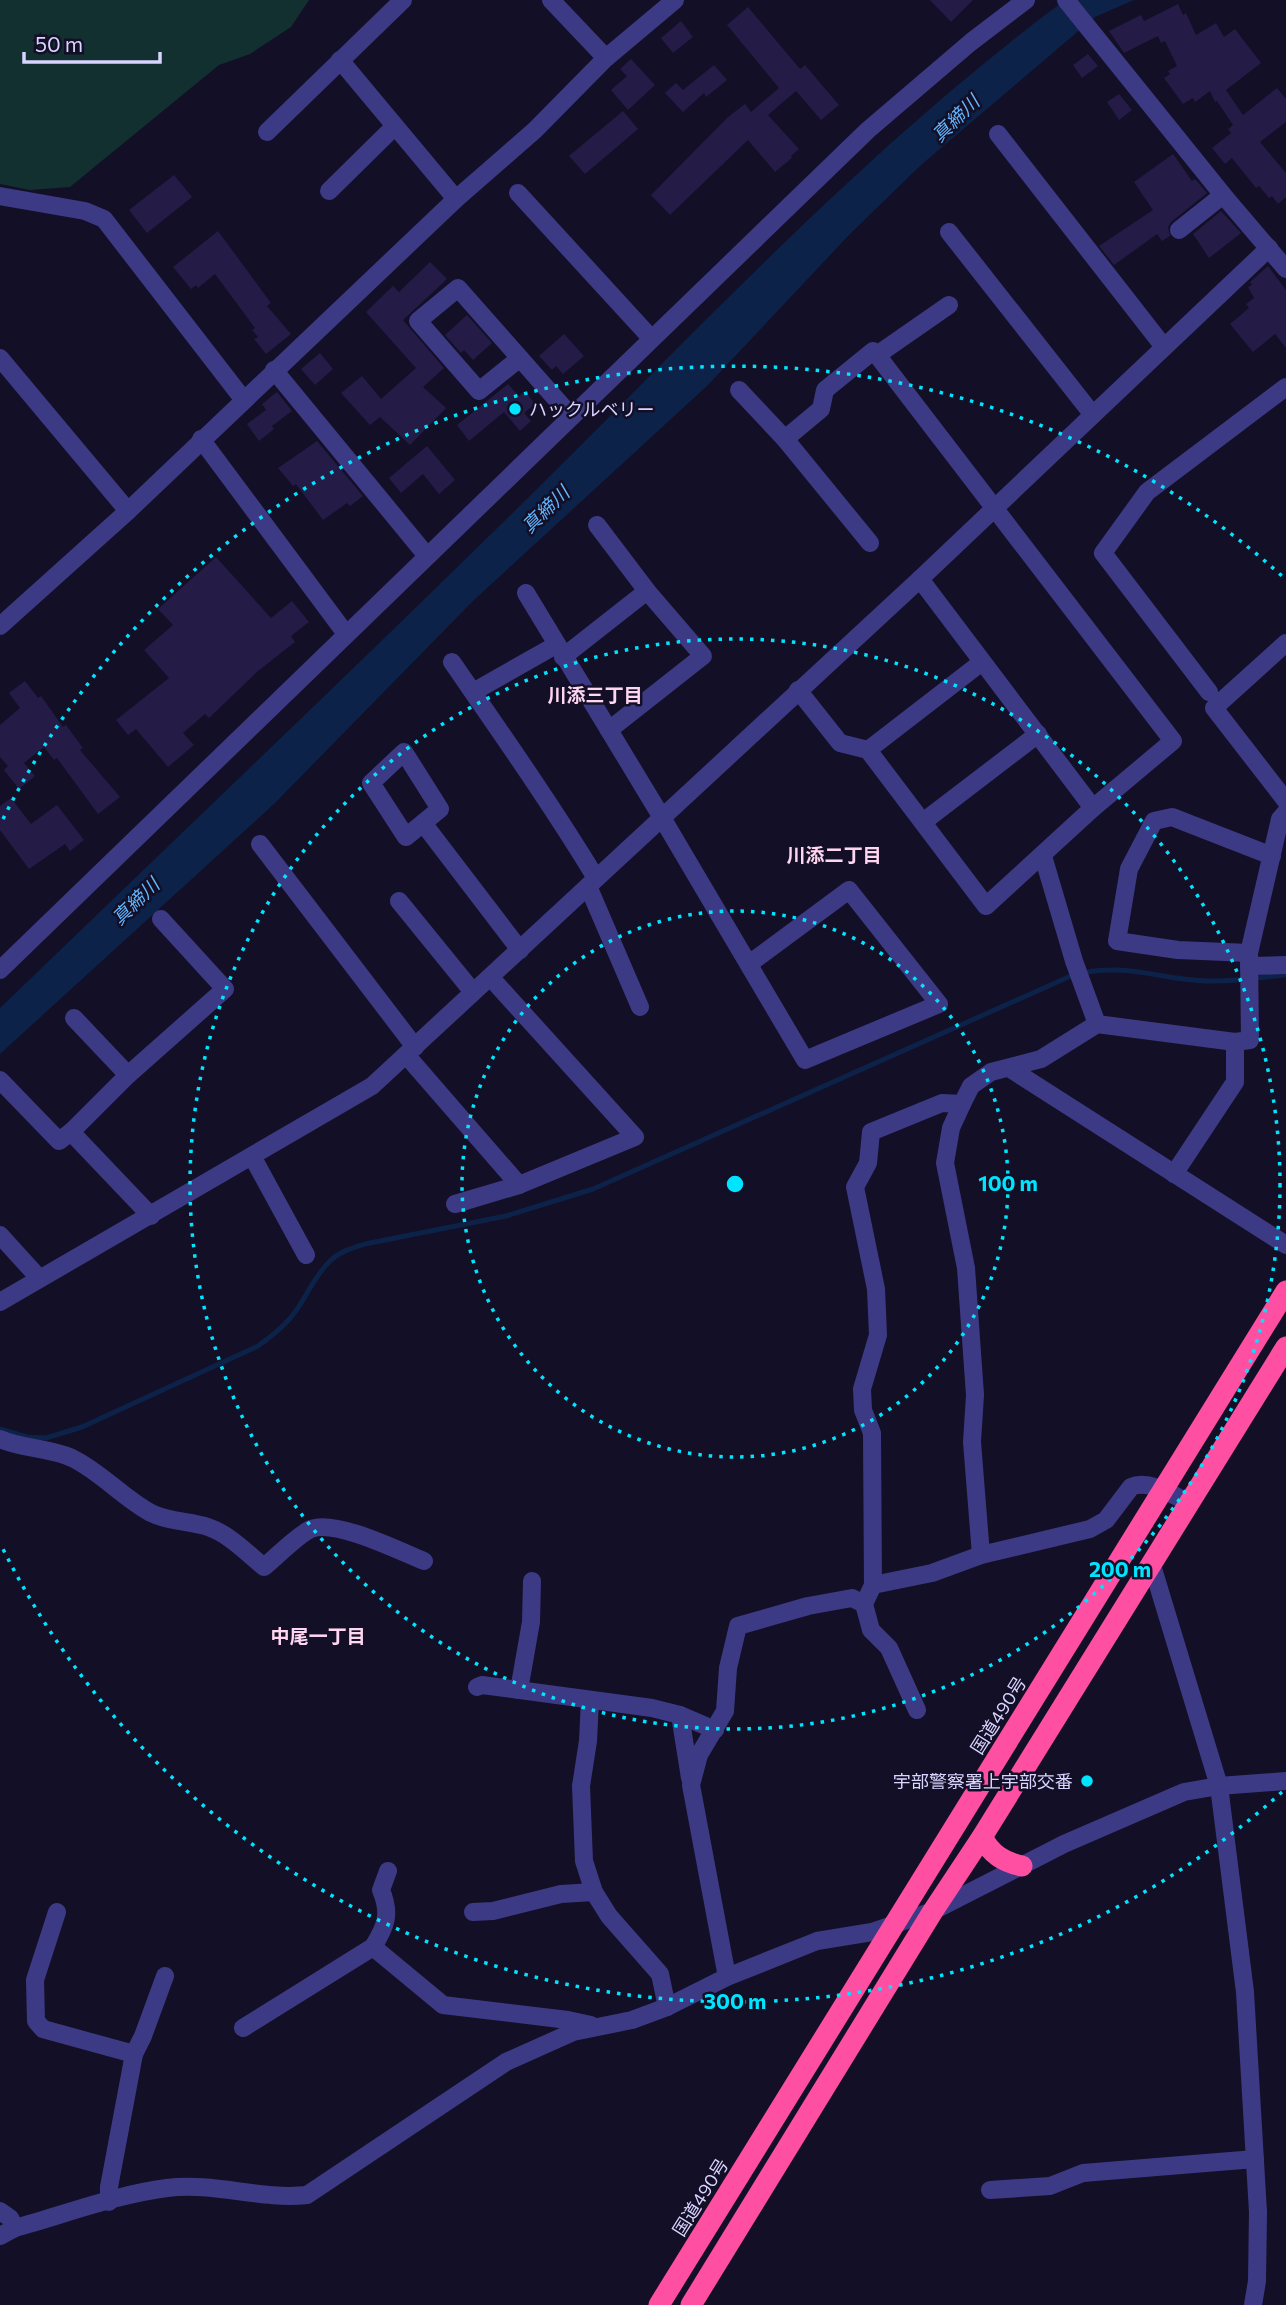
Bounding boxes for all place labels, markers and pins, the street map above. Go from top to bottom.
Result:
place label: ハックルベリー [529,398,654,420]
marker: ハックルベリー [507,401,523,417]
centre of rings [723,1172,747,1196]
place label: 宇部警察署上宇部交番 [893,1770,1073,1792]
marker: 宇部警察署上宇部交番 [1079,1773,1095,1789]

